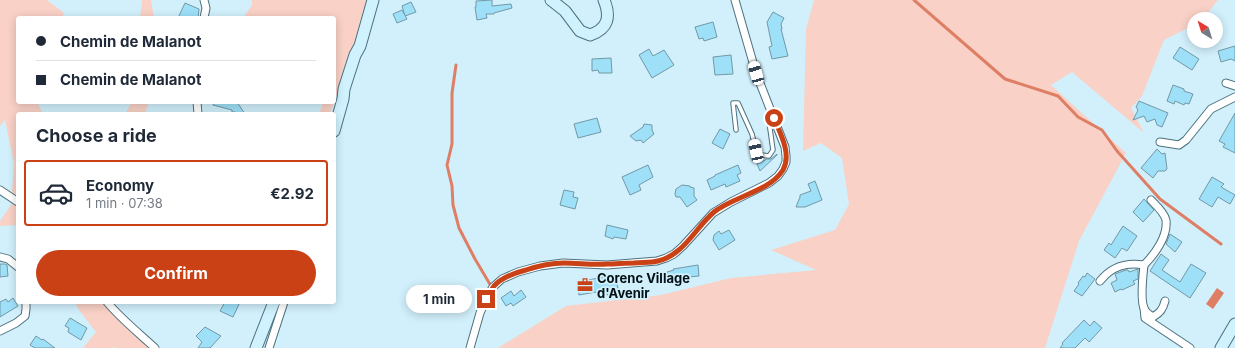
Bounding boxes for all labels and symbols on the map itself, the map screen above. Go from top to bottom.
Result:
north arrow [1187,12,1223,48]
car [747,60,765,86]
route start [765,109,783,127]
car [748,138,764,164]
place label: Corenc Village d'Avenir [597,270,690,301]
office icon: Corenc Village d'Avenir [576,276,594,294]
callout: 1 min [406,285,472,313]
route end [477,290,495,308]

